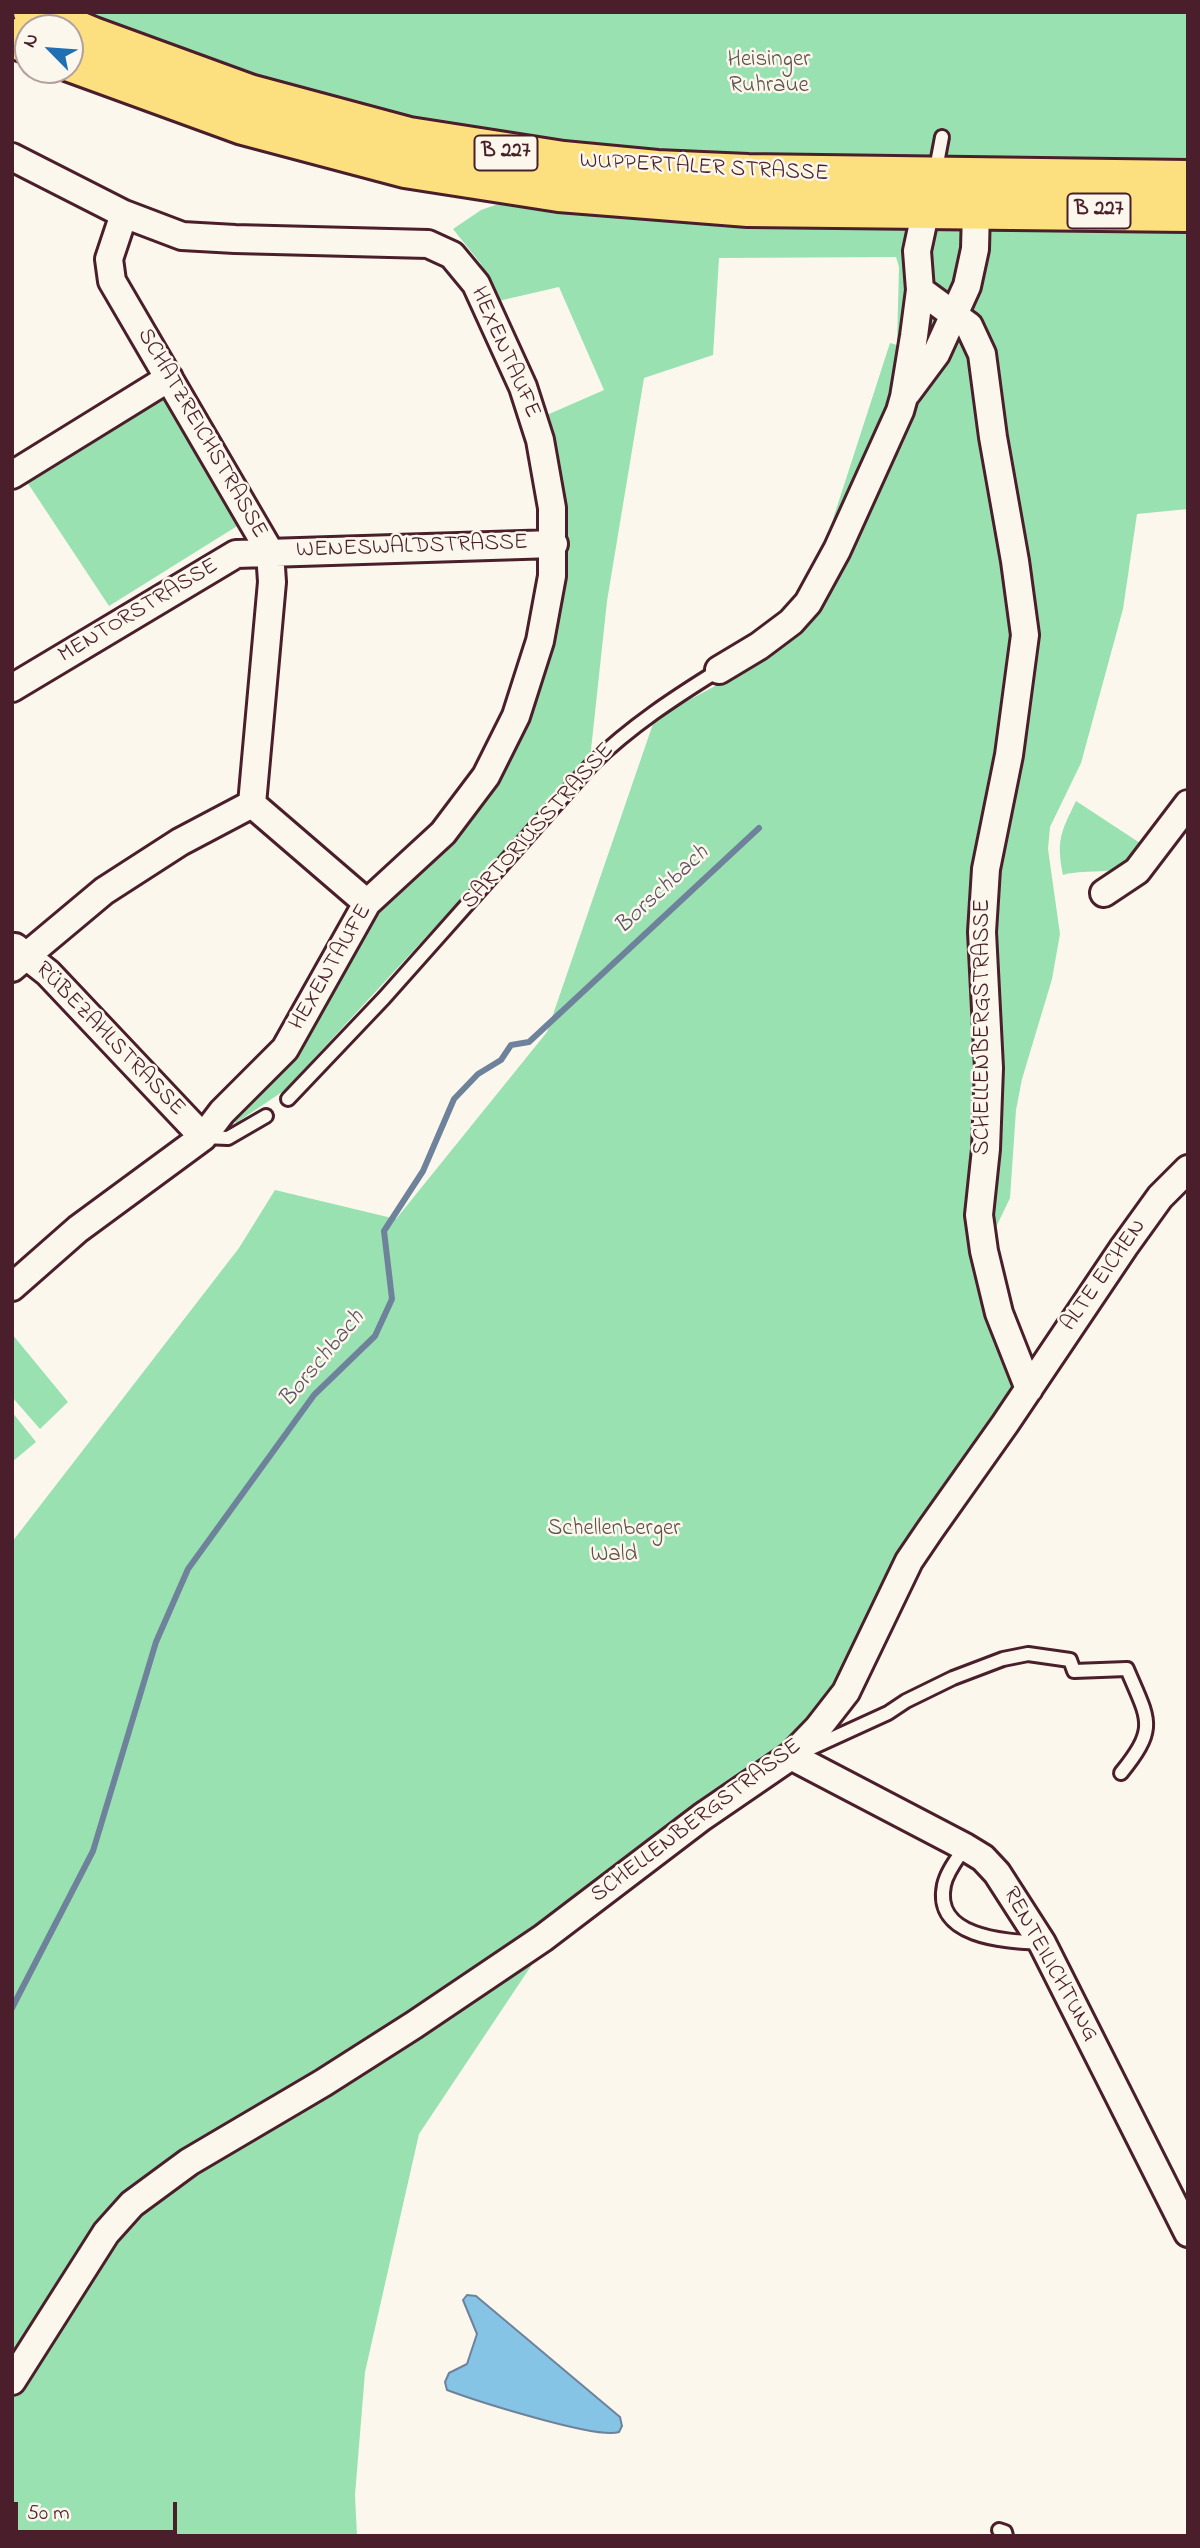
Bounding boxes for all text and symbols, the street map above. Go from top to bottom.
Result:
north arrow [14,14,84,84]
text: N [16,29,46,52]
park label: Heisinger Ruhraue [728,47,810,101]
road number: B 227 [475,136,538,170]
street label: WUPPERTALER STRASSE [579,149,829,189]
road number: B 227 [1068,194,1130,228]
street label: HEXENTAUFE [463,283,545,423]
street label: SCHATZREICHSTRASSE [130,324,272,544]
street label: WENESWALDSTRASSE [296,530,528,566]
street label: MENTORSTRASSE [54,553,224,671]
street label: SARTORIUSSTRASSE [457,738,621,916]
water label: Borschbach [610,840,716,942]
street label: SCHELLENBERGSTRASSE [970,899,998,1155]
street label: HEXENTAUFE [285,900,379,1036]
street label: RÜBEZAHLSTRASSE [28,957,190,1123]
street label: ALTE EICHEN [1056,1215,1154,1337]
water label: Borschbach [274,1306,372,1414]
park label: Schellenberger Wald [548,1516,680,1570]
street label: SCHELLENBERGSTRASSE [586,1734,808,1910]
street label: RENTEILICHTUNG [995,1883,1103,2047]
scale bar [18,2488,180,2532]
text: 50 m [27,2499,70,2529]

